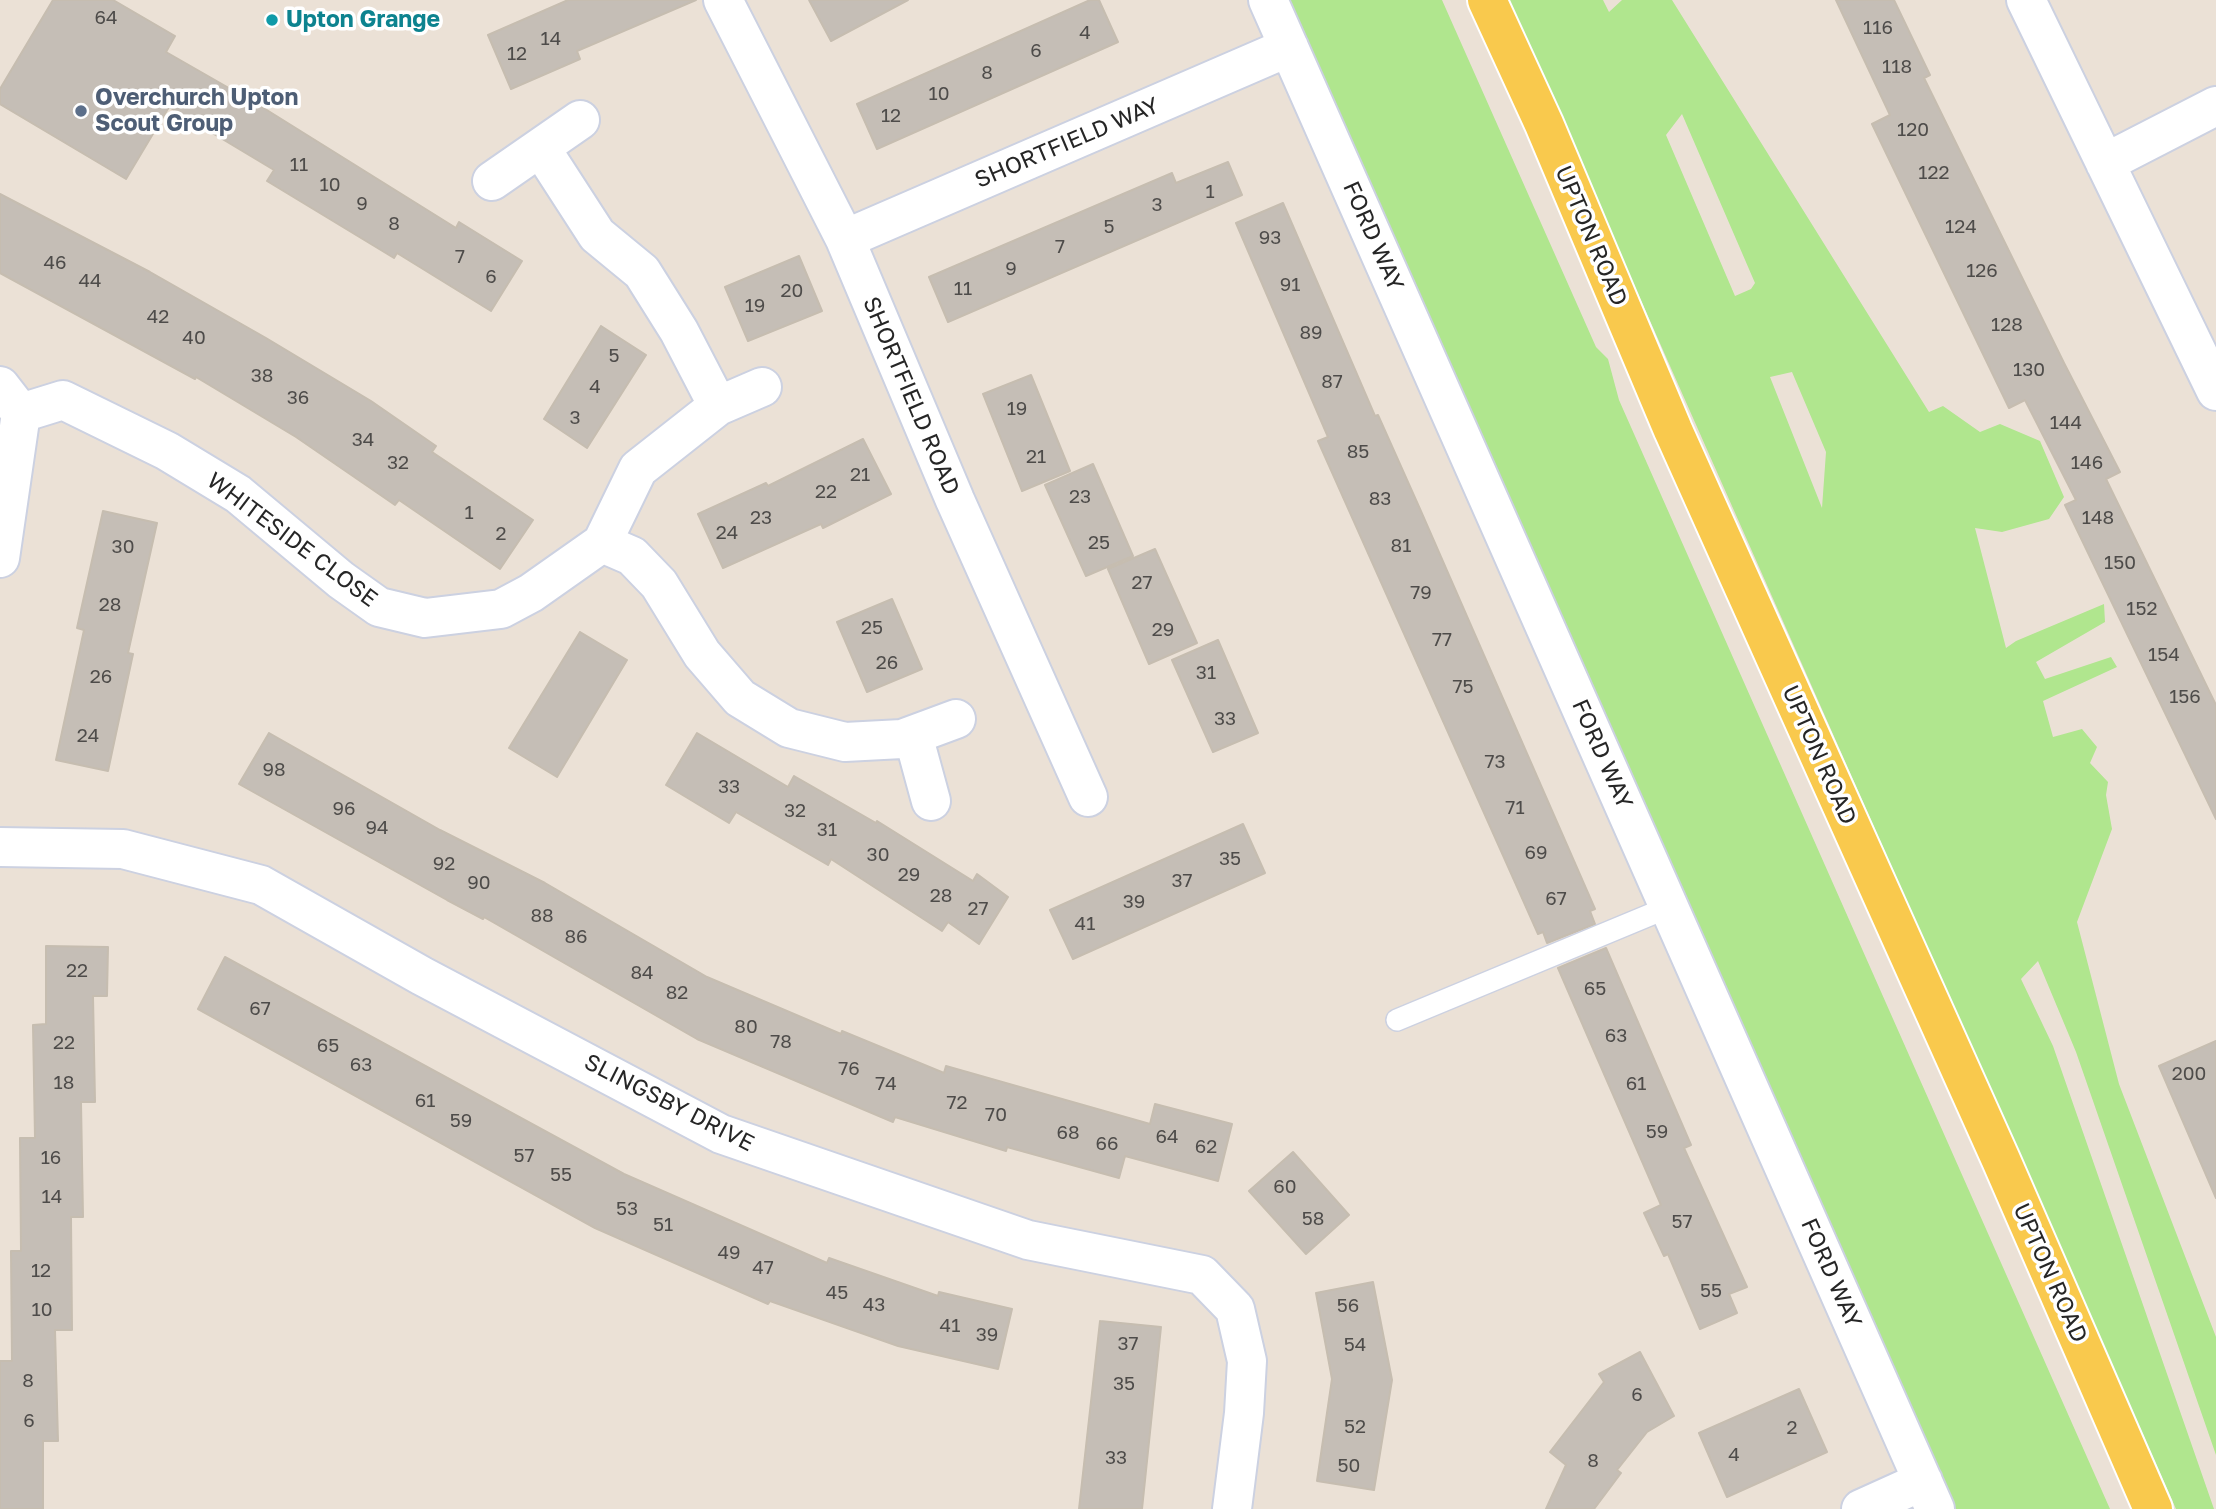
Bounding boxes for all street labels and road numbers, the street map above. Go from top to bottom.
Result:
street label: SHORTFIELD WAY [971,92,1163,194]
street label: UPTON ROAD [1549,162,1633,310]
street label: FORD WAY [1337,177,1409,295]
street label: SHORTFIELD ROAD [857,293,965,499]
street label: WHITESIDE CLOSE [201,467,383,613]
street label: UPTON ROAD [1776,681,1862,829]
street label: FORD WAY [1566,695,1638,813]
street label: SLINGSBY DRIVE [580,1048,758,1158]
street label: UPTON ROAD [2007,1199,2093,1347]
street label: FORD WAY [1795,1214,1867,1332]

